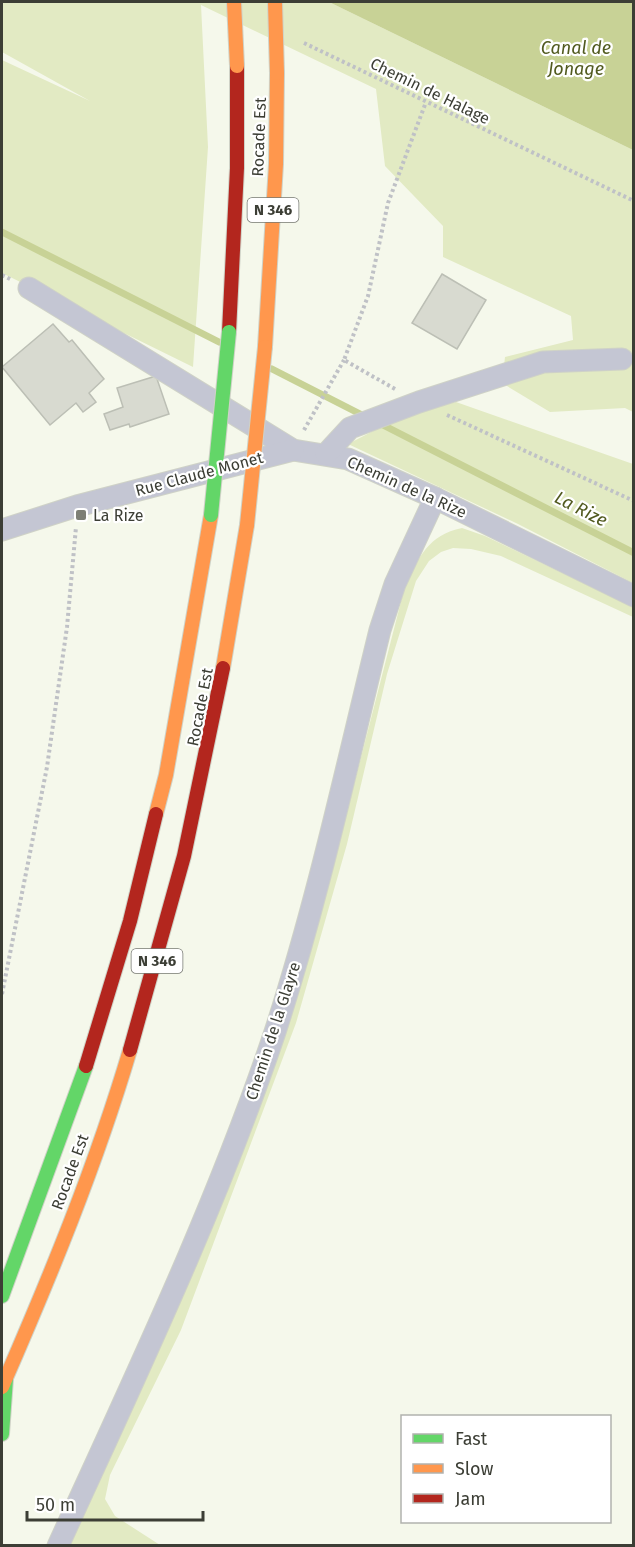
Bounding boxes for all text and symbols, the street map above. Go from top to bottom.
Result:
water label: Canal de Jonage [541,37,611,80]
street label: Chemin de Halage [367,54,493,128]
street label: Rocade Est [248,97,270,177]
road number: N 346 [248,198,298,222]
street label: Rue Claude Monet [133,448,265,500]
street label: Chemin de la Rize [344,452,470,522]
water label: La Rize [551,486,611,532]
place label: La Rize [93,506,144,525]
marker: La Rize [74,508,88,522]
street label: Rocade Est [183,666,217,748]
road number: N 346 [132,949,182,973]
street label: Chemin de la Glayre [242,959,304,1103]
street label: Rocade Est [48,1131,93,1212]
legend [401,1415,611,1523]
text: Fast [455,1428,488,1450]
text: Slow [455,1458,494,1480]
scale bar [27,1484,202,1522]
text: Jam [455,1488,486,1510]
text: 50 m [36,1494,75,1516]

